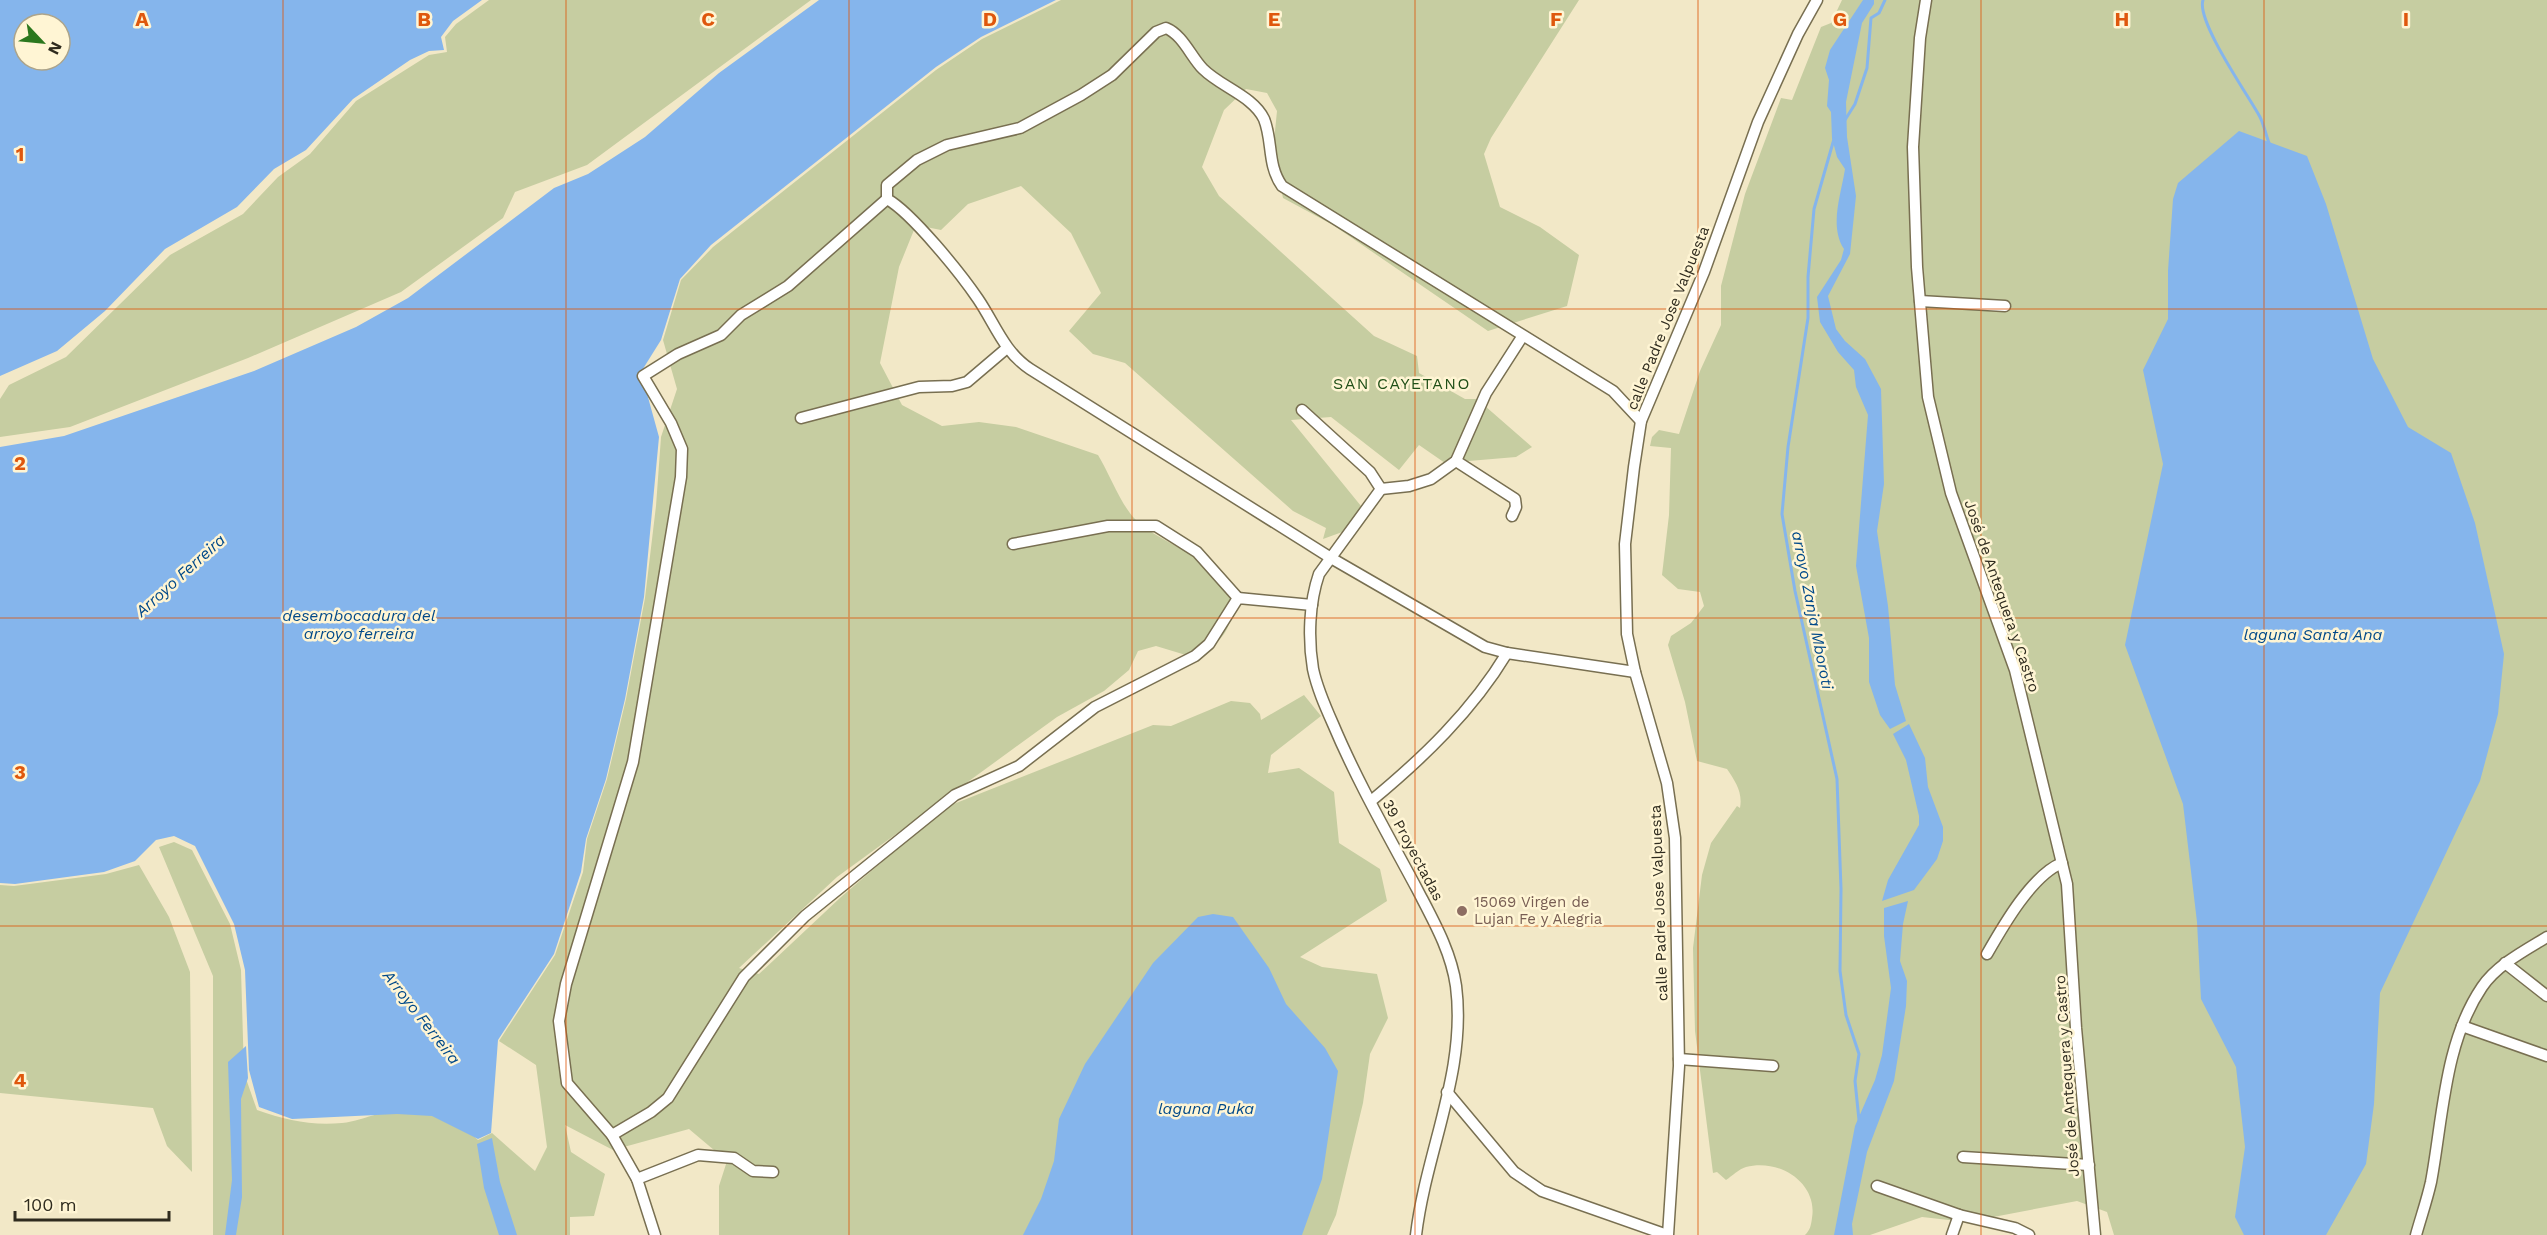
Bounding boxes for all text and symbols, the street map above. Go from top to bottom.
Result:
text: A [135,7,149,31]
text: B [417,7,431,31]
text: C [701,7,715,31]
text: D [983,7,997,31]
text: E [1268,7,1280,31]
text: F [1550,7,1562,31]
text: G [1833,7,1847,31]
text: H [2115,7,2129,31]
text: I [2403,7,2409,31]
north arrow [12,12,72,72]
text: N [44,39,66,58]
text: 1 [16,142,24,166]
street label: calle Padre Jose Valpuesta [1623,223,1713,413]
district label: SAN CAYETANO [1333,374,1471,393]
text: 2 [14,451,26,475]
street label: José de Antequera y Castro [1961,498,2043,694]
water label: arroyo Zanja Mboroti [1788,529,1837,692]
water label: Arroyo Ferreira [131,530,229,621]
water label: desembocadura del arroyo ferreira [282,606,436,643]
water label: laguna Santa Ana [2244,625,2383,644]
text: 3 [14,760,26,784]
street label: 39 Proyectadas [1379,796,1447,904]
street label: calle Padre Jose Valpuesta [1647,804,1671,1002]
place label: 15069 Virgen de Lujan Fe y Alegria [1474,893,1603,928]
marker: 15069 Virgen de Lujan Fe y Alegria [1455,904,1469,918]
water label: Arroyo Ferreira [378,966,464,1068]
street label: José de Antequera y Castro [2051,975,2083,1177]
text: 4 [14,1068,27,1092]
water label: laguna Puka [1158,1099,1254,1118]
scale bar [15,1184,170,1222]
text: 100 m [24,1194,77,1215]

